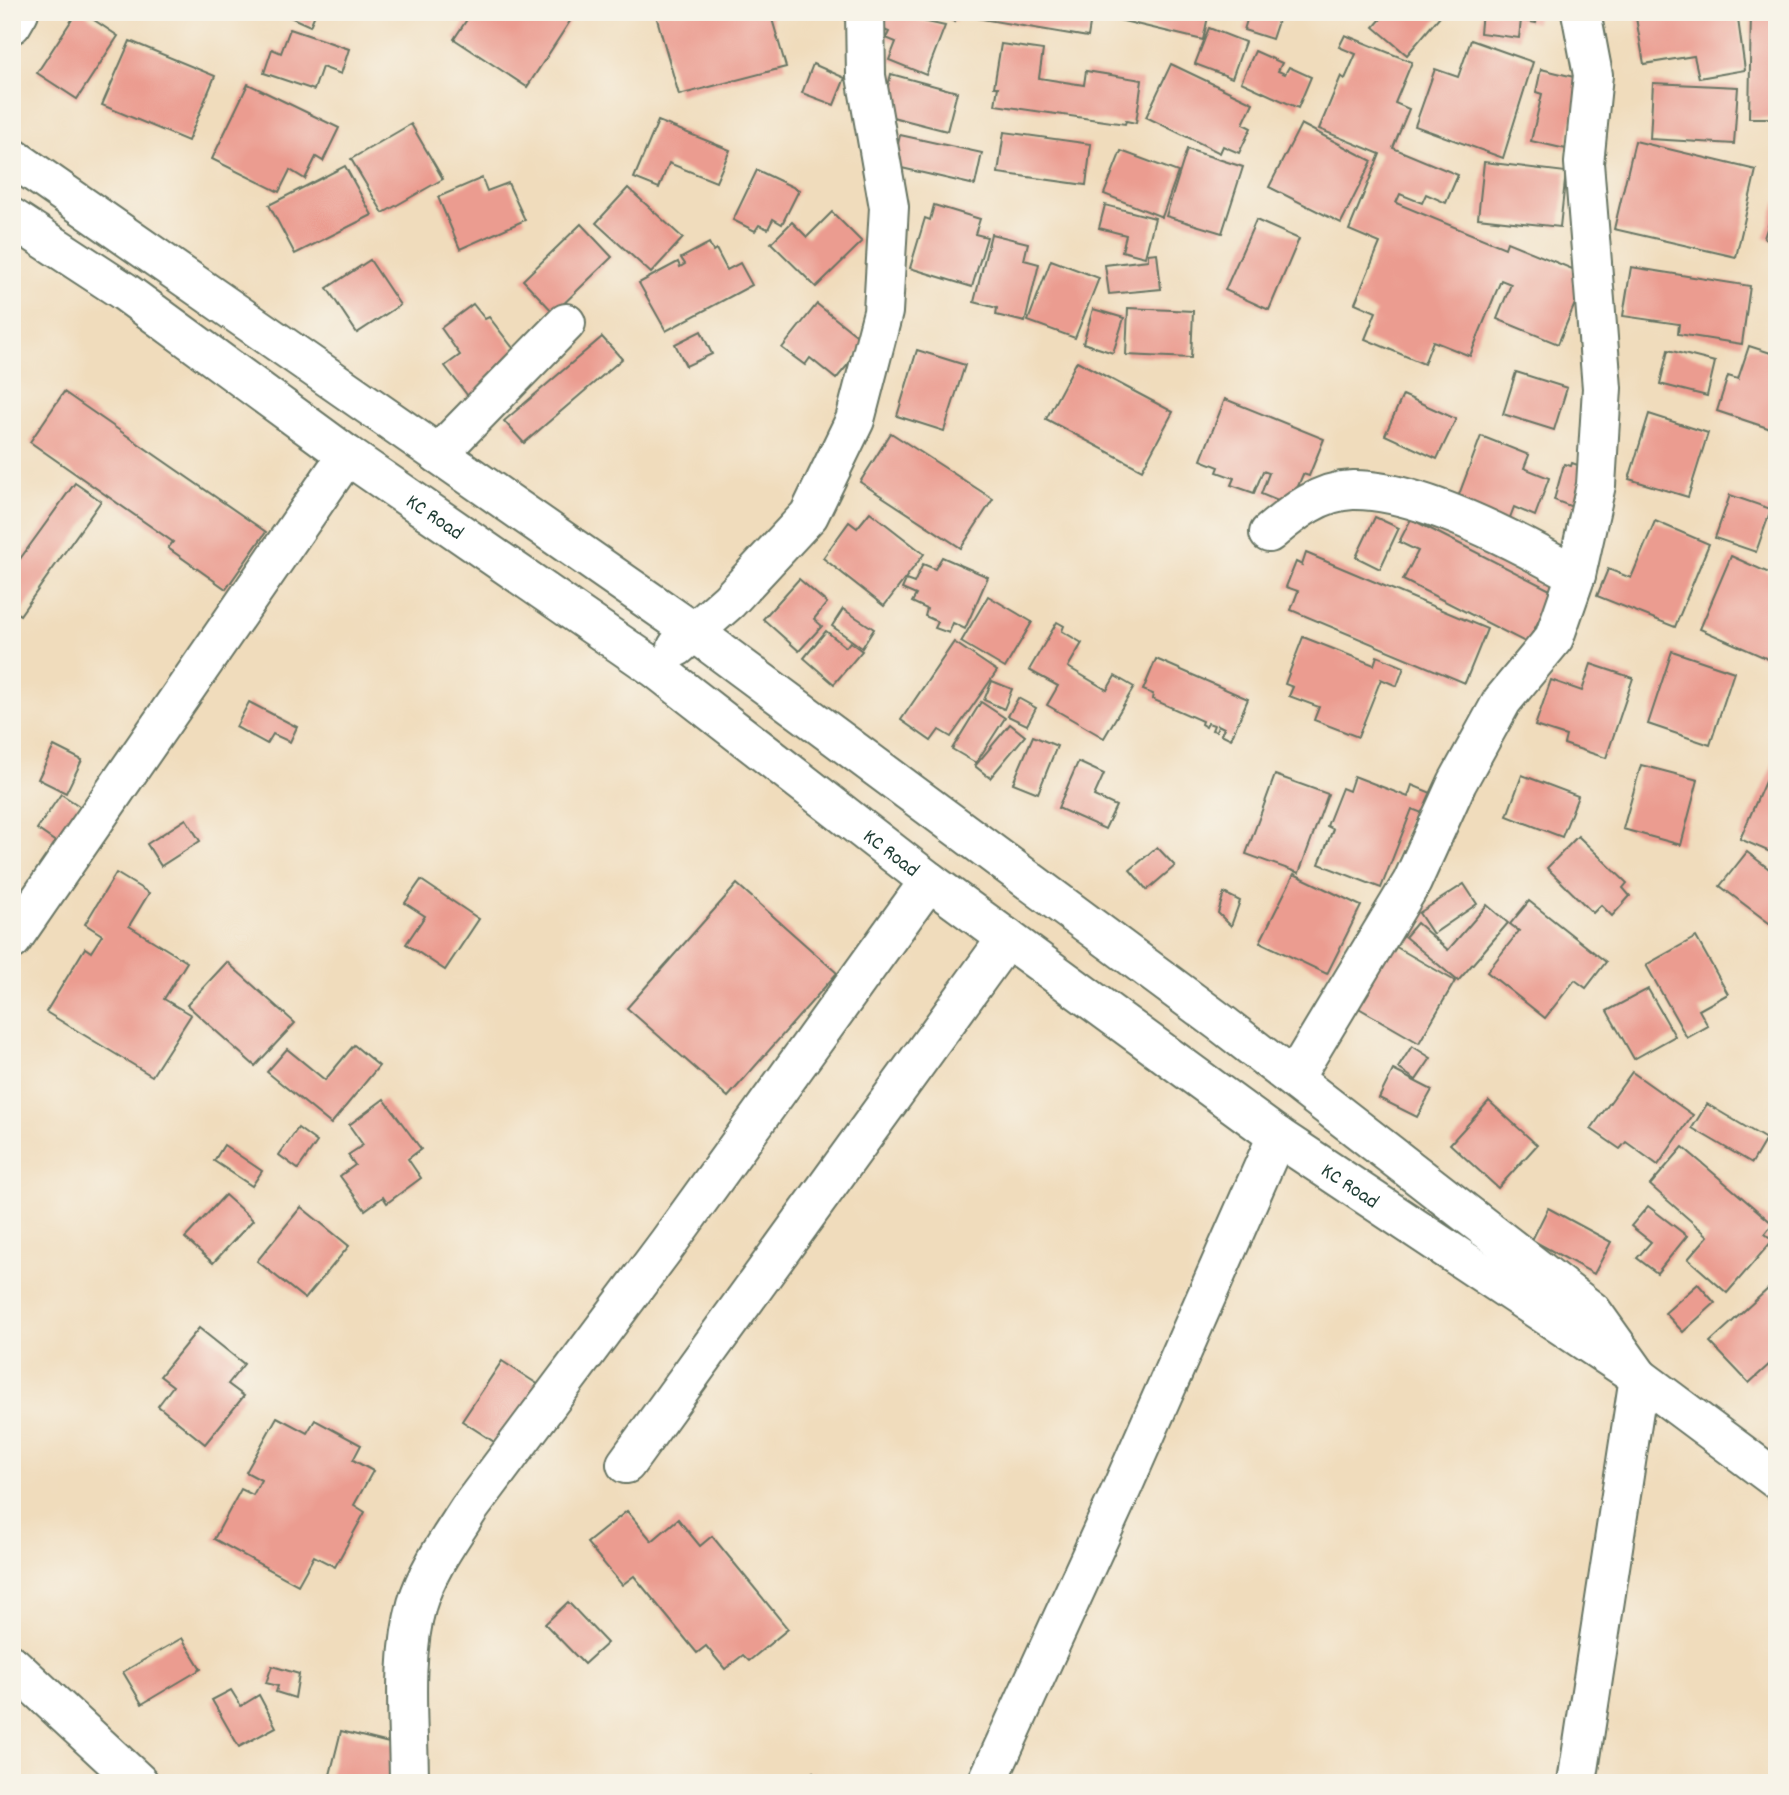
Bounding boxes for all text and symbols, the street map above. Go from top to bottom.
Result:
street label: KC Road [399,488,469,549]
street label: KC Road [855,823,925,886]
street label: KC Road [1314,1157,1384,1218]

